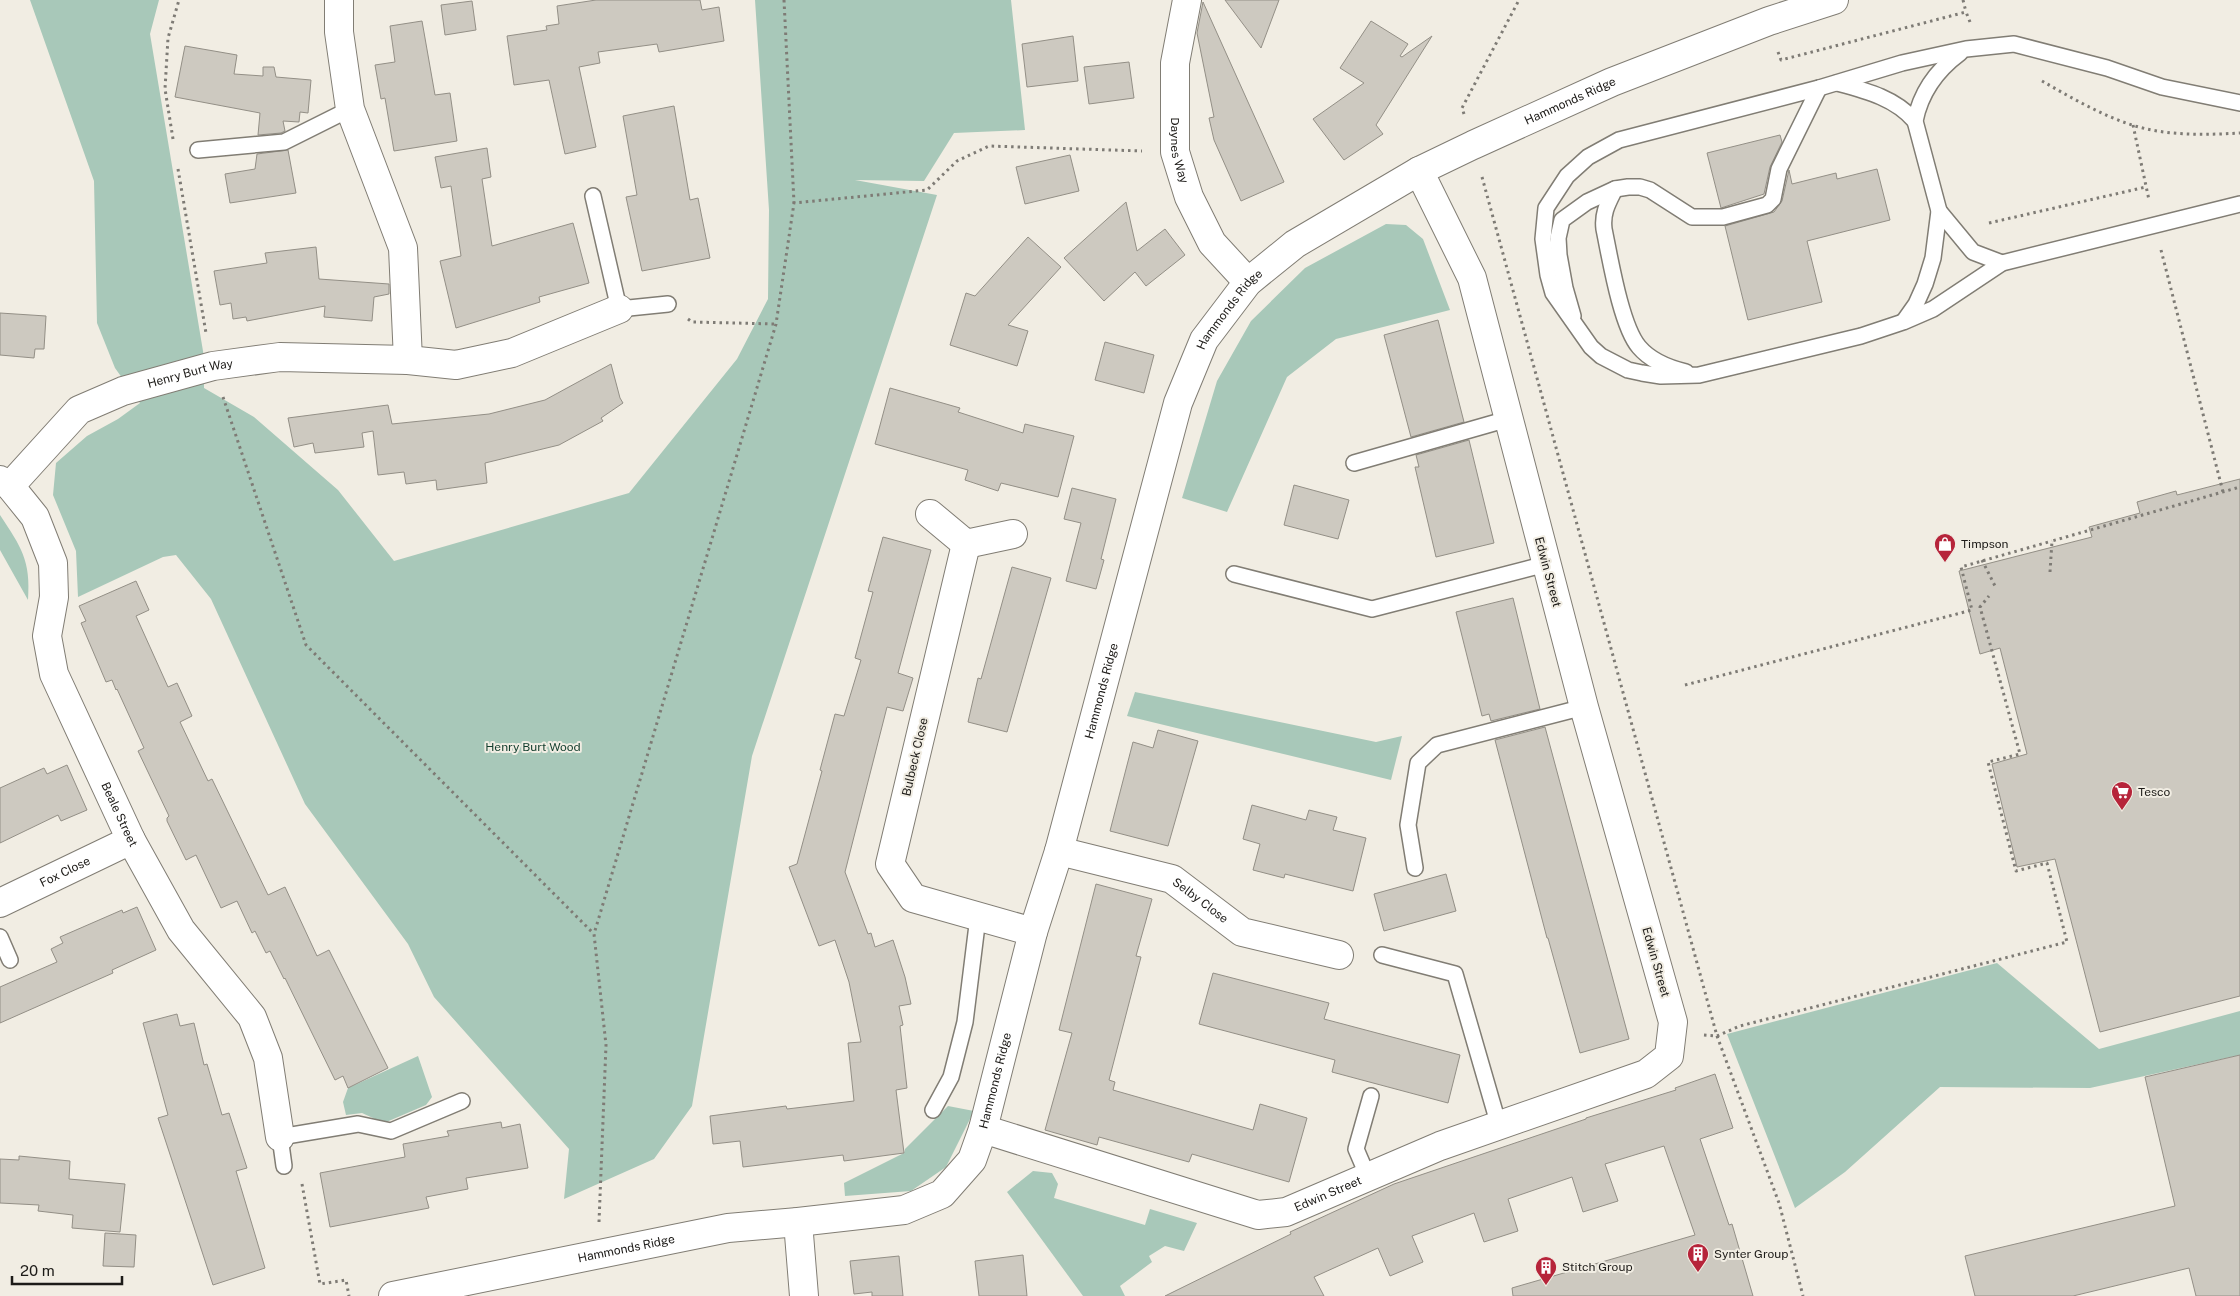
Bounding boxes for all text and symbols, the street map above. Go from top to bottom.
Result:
street label: Hammonds Ridge [1522,74,1618,128]
street label: Daynes Way [1168,117,1192,186]
street label: Hammonds Ridge [1194,266,1265,352]
street label: Henry Burt Way [146,356,234,391]
shop icon: Timpson [1933,532,1957,563]
street label: Edwin Street [1532,535,1564,609]
place label: Timpson [1961,537,2009,551]
street label: Hammonds Ridge [1082,641,1121,741]
street label: Bulbeck Close [899,716,931,798]
park label: Henry Burt Wood [485,740,581,754]
street label: Beale Street [98,780,141,849]
supermarket icon: Tesco [2110,780,2134,811]
place label: Tesco [2138,785,2171,799]
street label: Fox Close [37,854,93,890]
street label: Selby Close [1170,875,1231,926]
street label: Edwin Street [1639,926,1673,999]
street label: Hammonds Ridge [976,1031,1014,1130]
street label: Edwin Street [1292,1173,1364,1215]
street label: Hammonds Ridge [576,1232,676,1265]
building icon: Synter Group [1686,1242,1710,1273]
place label: Synter Group [1714,1247,1788,1261]
scale bar [12,1254,122,1286]
building icon: Stitch Group [1534,1255,1558,1286]
place label: Stitch Group [1562,1260,1633,1274]
text: 20 m [20,1262,55,1279]

